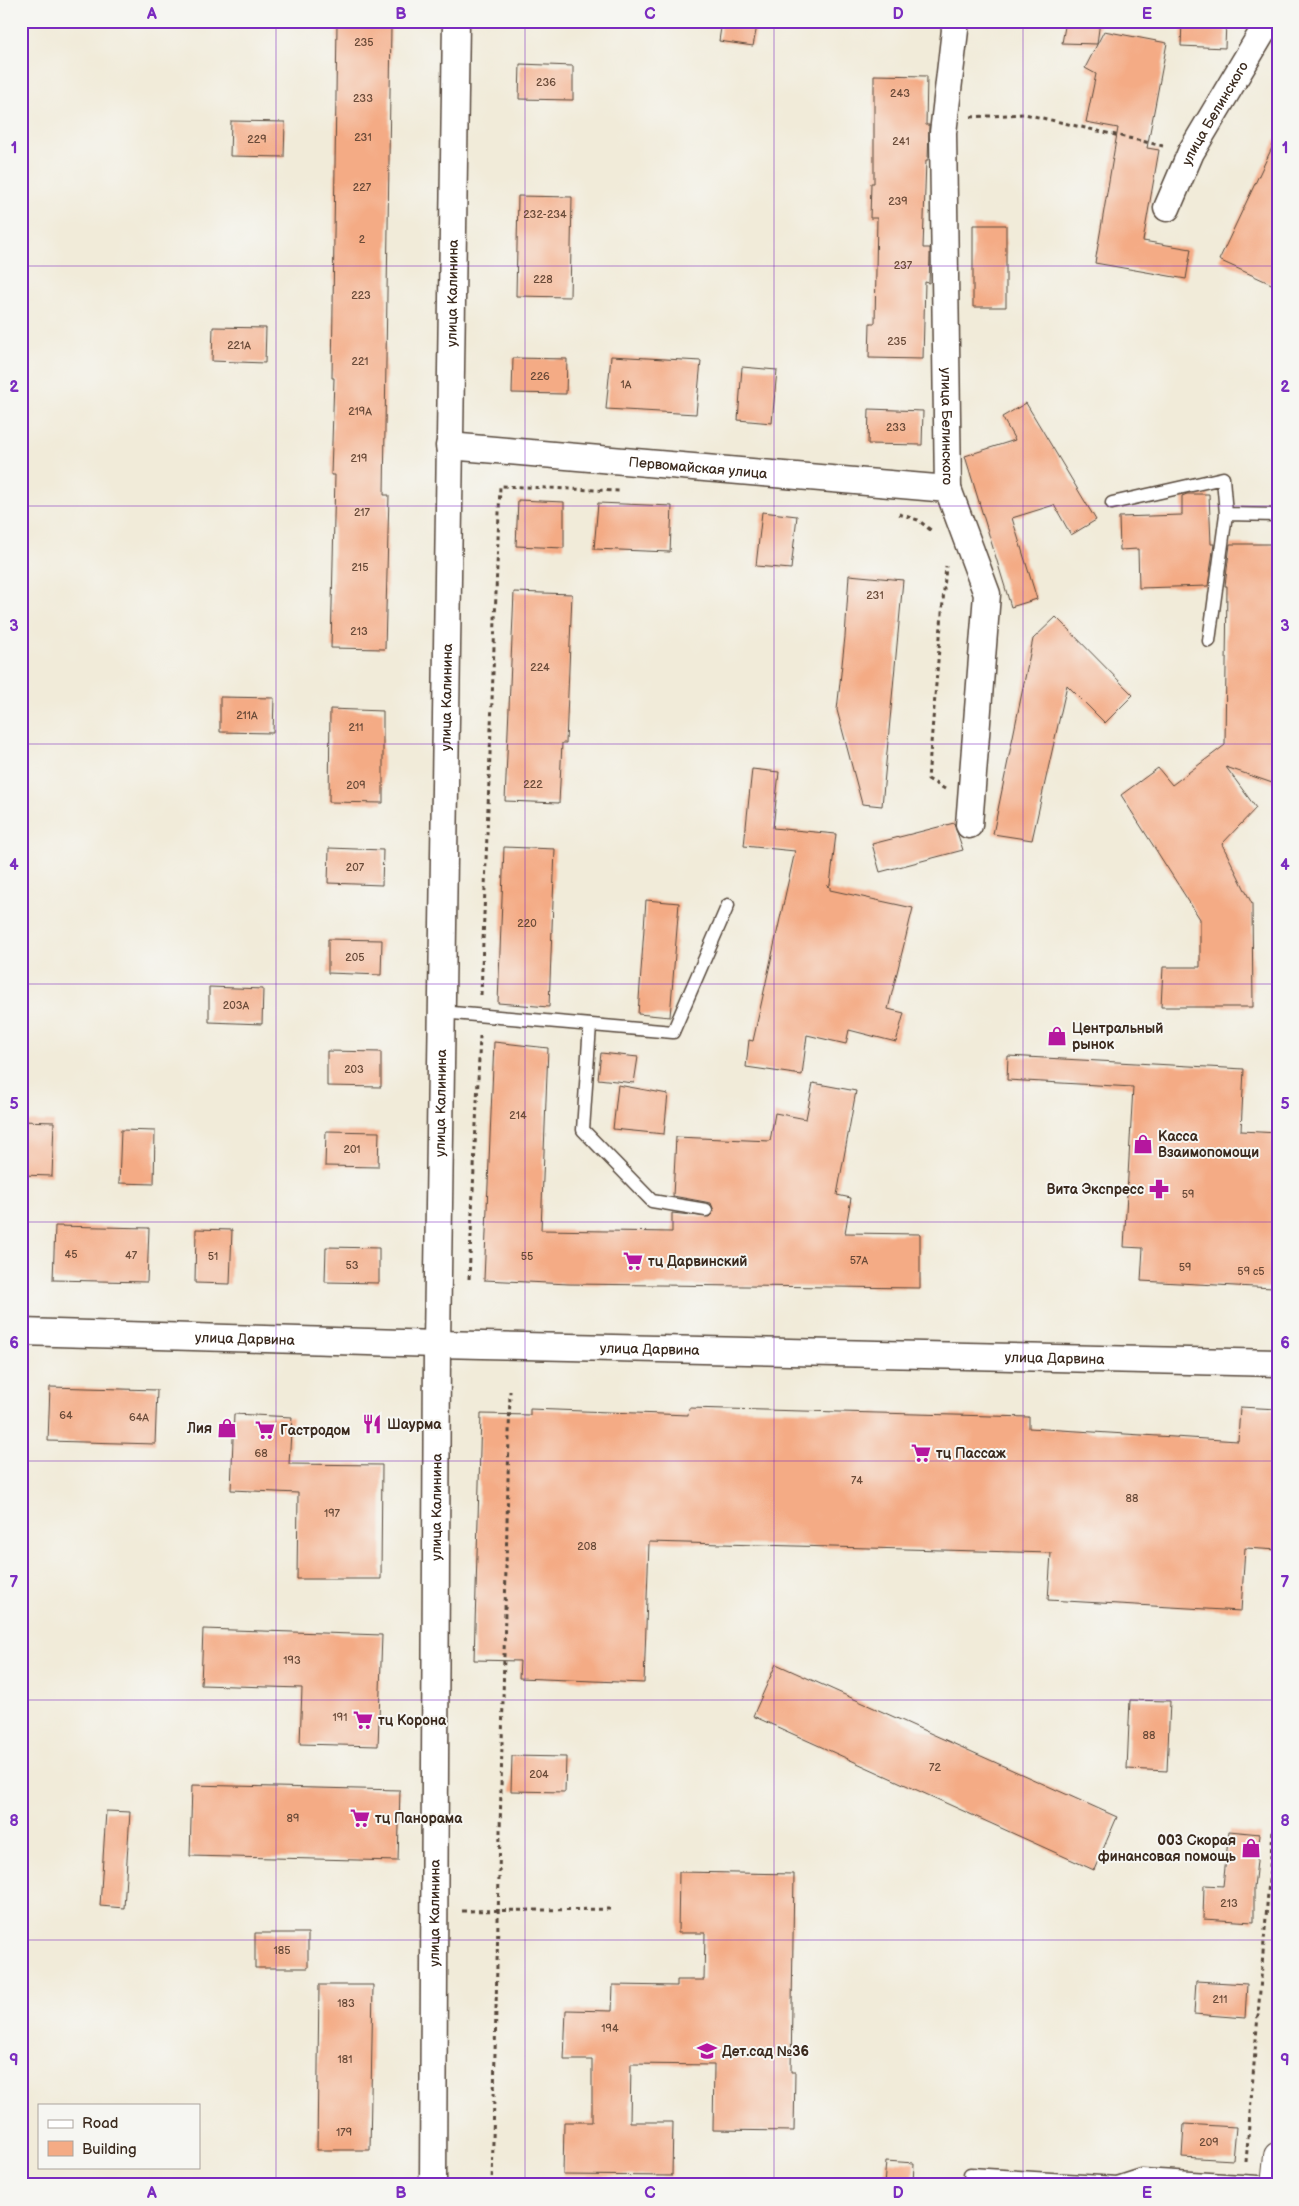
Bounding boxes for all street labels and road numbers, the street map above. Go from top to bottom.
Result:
street label: улица Белинского [1178,59,1252,168]
street label: улица Калинина [443,238,462,347]
street label: улица Белинского [937,367,956,485]
street label: Первомайская улица [628,454,769,482]
street label: улица Калинина [438,642,456,751]
street label: улица Калинина [432,1048,450,1157]
street label: улица Дарвина [195,1329,296,1349]
street label: улица Дарвина [600,1340,701,1359]
street label: улица Дарвина [1004,1349,1106,1368]
street label: улица Калинина [428,1452,445,1561]
street label: улица Калинина [426,1858,444,1967]

